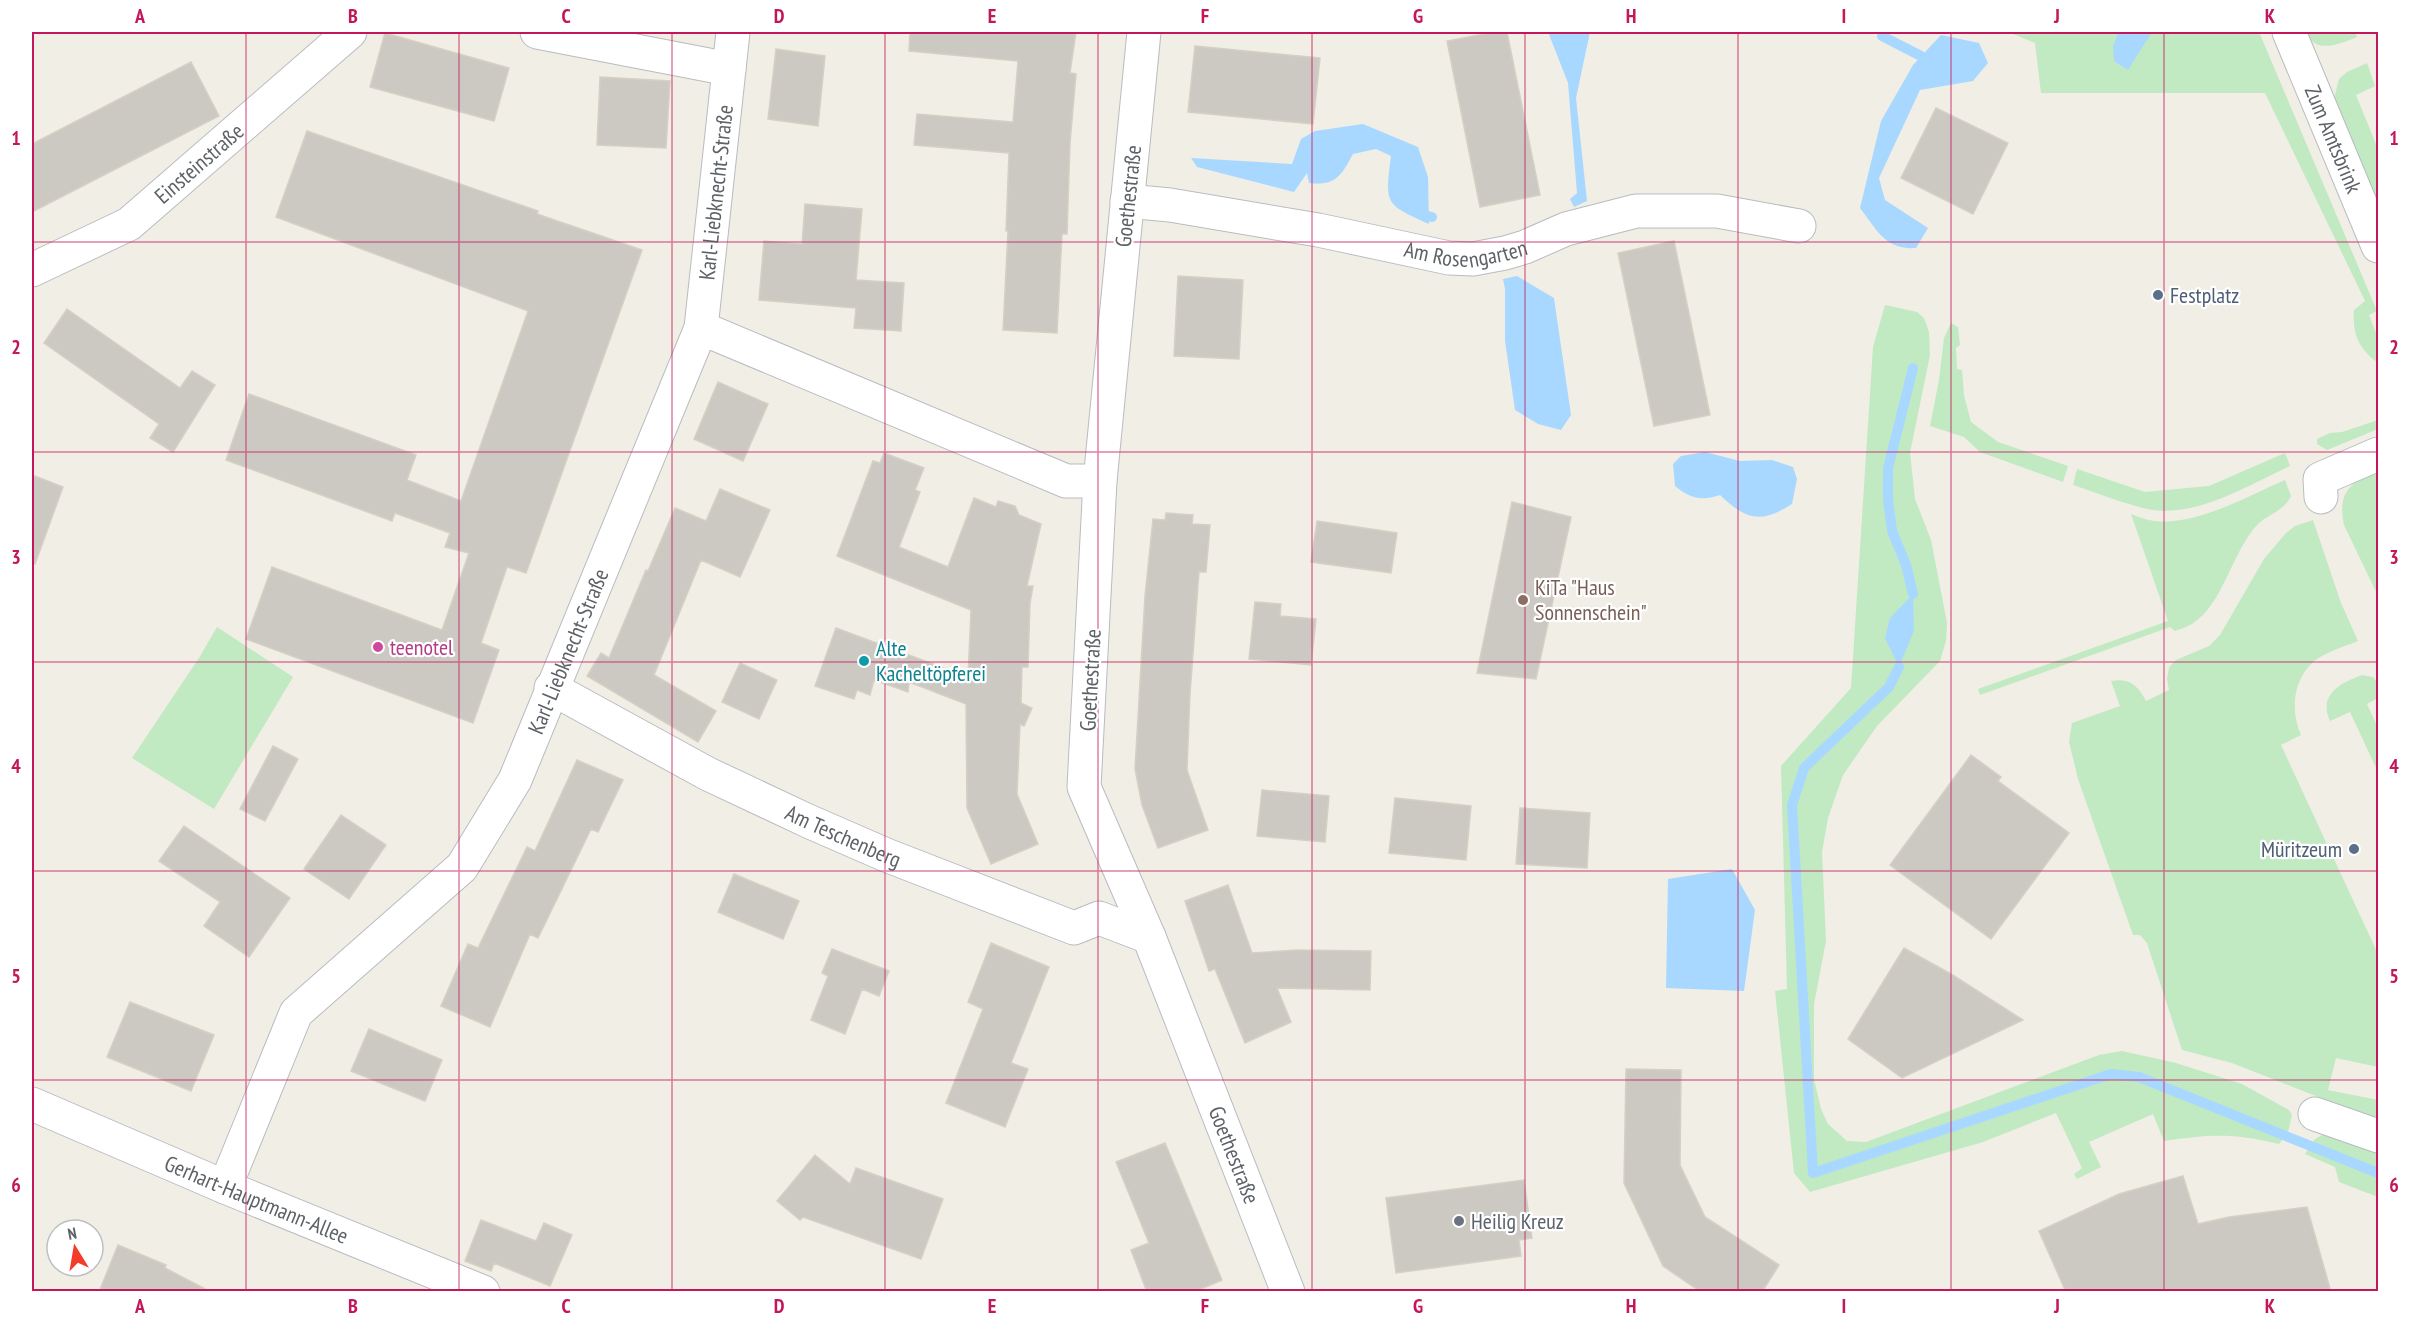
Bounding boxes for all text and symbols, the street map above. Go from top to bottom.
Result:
text: A [134,3,146,29]
text: B [348,3,358,29]
text: C [561,3,571,29]
text: D [774,3,785,29]
text: E [988,3,996,29]
text: F [1201,3,1209,29]
text: G [1413,3,1423,29]
text: H [1626,3,1636,29]
text: I [1842,3,1846,29]
text: J [2053,3,2060,29]
text: K [2265,3,2276,29]
street label: Zum Amtsbrink [2299,81,2369,198]
street label: Karl-Liebknecht-Straße [692,103,739,282]
street label: Einsteinstraße [149,117,249,210]
text: 1 [11,125,21,151]
text: 1 [2389,125,2399,151]
street label: Goethestraße [1109,144,1147,248]
street label: Am Rosengarten [1402,233,1530,274]
place label: Festplatz [2170,281,2239,309]
marker: Festplatz [2151,288,2165,302]
text: 2 [11,334,21,360]
text: 2 [2389,334,2399,360]
text: 3 [11,544,21,570]
text: 3 [2389,544,2399,570]
street label: Karl-Liebknecht-Straße [521,565,614,738]
place label: KiTa "Haus Sonnenschein" [1535,573,1647,626]
marker: KiTa "Haus Sonnenschein" [1516,593,1530,607]
street label: Goethestraße [1073,628,1107,732]
place label: teenotel [390,633,454,661]
place label: Alte Kacheltöpferei [876,634,986,687]
marker: teenotel [371,640,385,654]
marker: Alte Kacheltöpferei [857,654,871,668]
text: 4 [11,753,21,779]
text: 4 [2389,753,2399,779]
street label: Am Teschenberg [781,798,905,874]
place label: Müritzeum [2261,835,2342,863]
marker: Müritzeum [2347,842,2361,856]
text: 5 [11,963,21,989]
text: 5 [2389,963,2399,989]
street label: Goethestraße [1203,1102,1266,1208]
street label: Gerhart-Hauptmann-Allee [160,1149,353,1250]
text: 6 [11,1172,21,1198]
text: 6 [2389,1172,2399,1198]
place label: Heilig Kreuz [1471,1207,1564,1235]
marker: Heilig Kreuz [1452,1214,1466,1228]
north arrow [45,1218,105,1278]
text: N [66,1223,78,1244]
text: A [134,1293,146,1319]
text: B [348,1293,358,1319]
text: C [561,1293,571,1319]
text: D [774,1293,785,1319]
text: E [988,1293,996,1319]
text: F [1201,1293,1209,1319]
text: G [1413,1293,1423,1319]
text: H [1626,1293,1636,1319]
text: I [1842,1293,1846,1319]
text: J [2053,1293,2060,1319]
text: K [2265,1293,2276,1319]

